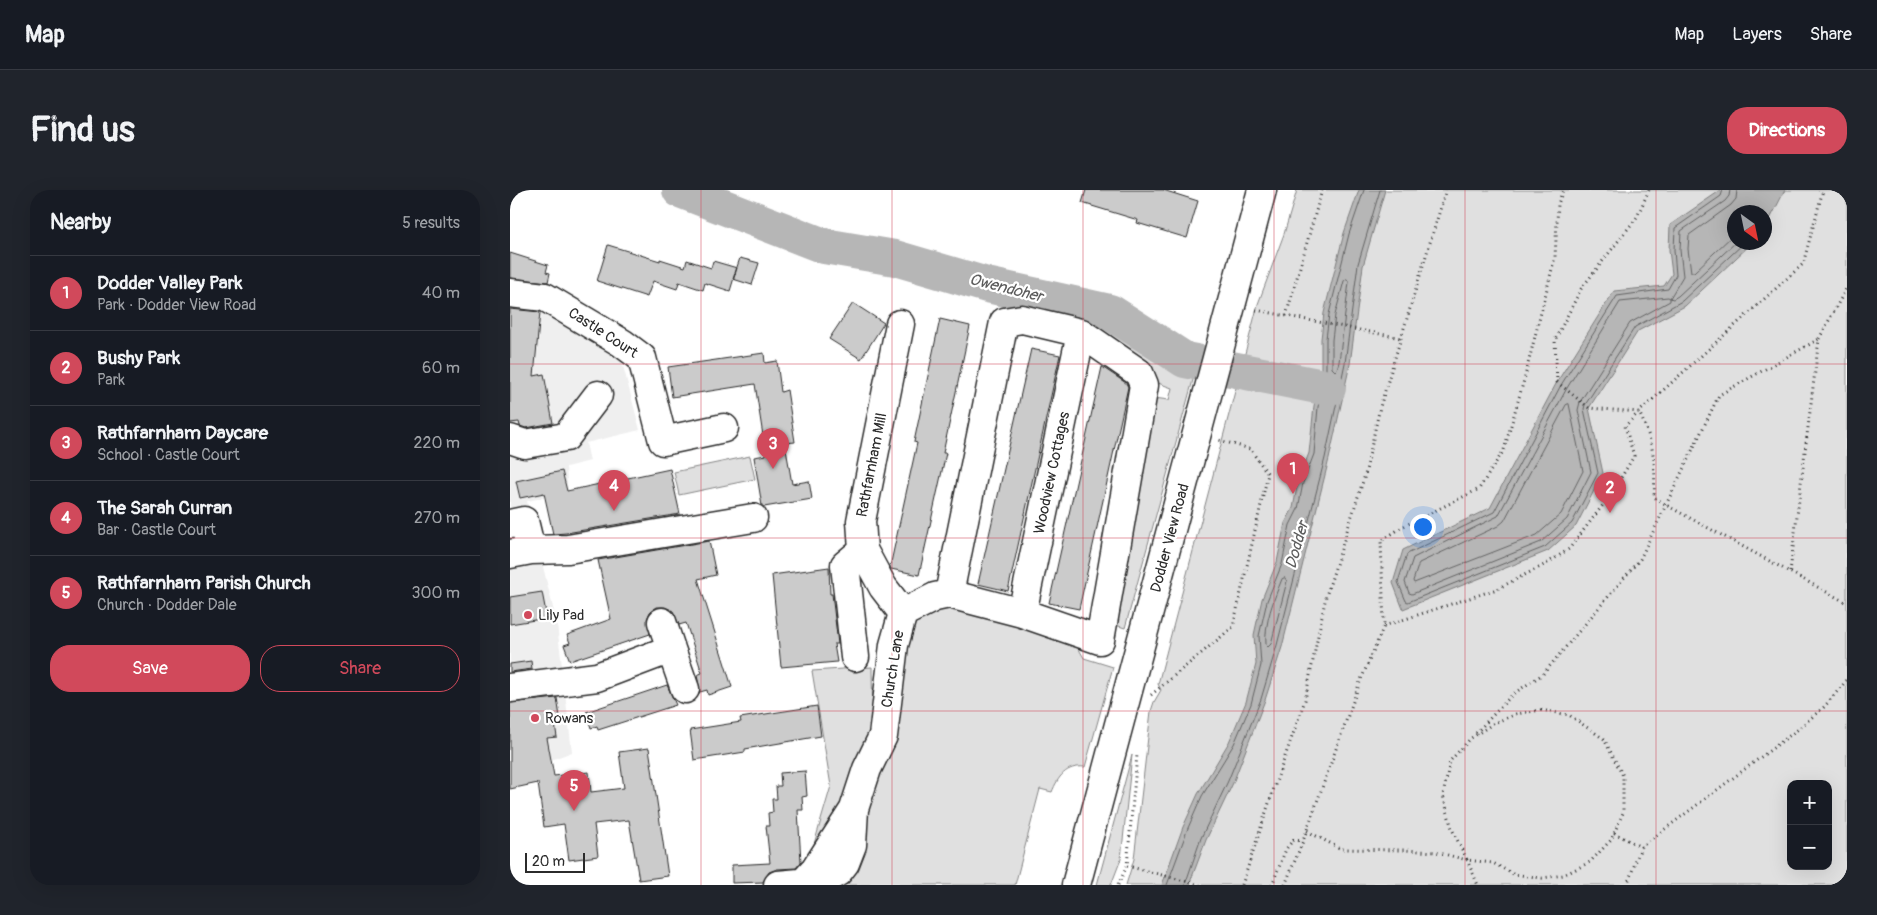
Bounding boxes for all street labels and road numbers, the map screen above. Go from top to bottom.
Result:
street label: Castle Court [565,303,642,363]
street label: Woodview Cottages [1030,410,1074,536]
street label: Rathfarnham Mill [853,411,891,519]
street label: Dodder View Road [1146,482,1194,594]
street label: Church Lane [878,628,909,709]

